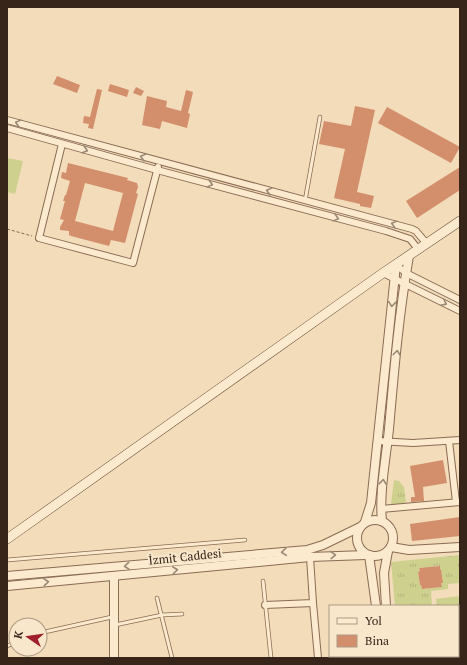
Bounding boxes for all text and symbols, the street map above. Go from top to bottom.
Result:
one-way arrow [15,119,21,127]
one-way arrow [81,145,88,154]
one-way arrow [140,153,147,162]
one-way arrow [207,179,214,188]
one-way arrow [265,187,272,196]
one-way arrow [333,213,339,221]
one-way arrow [391,220,398,229]
one-way arrow [439,298,447,305]
one-way arrow [388,301,397,307]
one-way arrow [392,350,401,356]
one-way arrow [379,479,388,485]
street label: İzmit Caddesi [148,545,223,568]
one-way arrow [281,547,287,556]
one-way arrow [330,551,336,560]
one-way arrow [124,561,130,570]
one-way arrow [172,566,178,575]
one-way arrow [43,578,49,587]
legend [329,605,459,657]
text: Yol [365,613,382,628]
north arrow [8,617,48,657]
text: K [11,629,26,640]
text: Bina [365,633,389,648]

